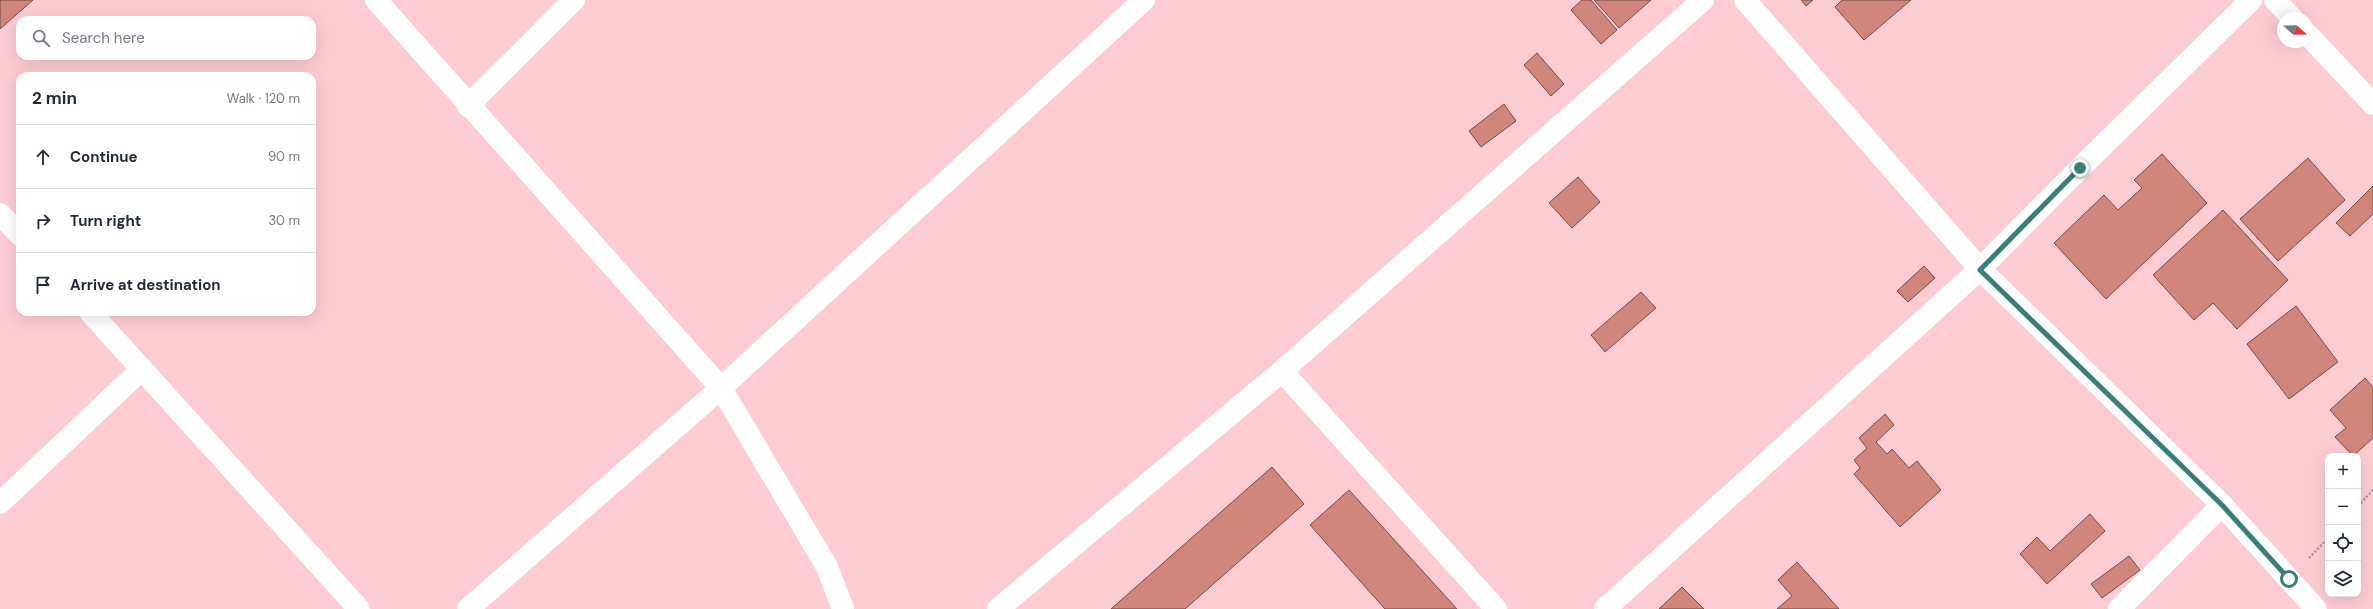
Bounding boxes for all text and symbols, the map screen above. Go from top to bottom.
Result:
north arrow [2277,12,2313,48]
search box [16,16,316,60]
icon: search [30,27,52,49]
text: Search here [62,28,145,48]
text: 2 min [32,87,77,109]
text: Walk · 120 m [227,90,300,107]
icon: ahead [32,146,54,168]
text: Continue [70,147,138,167]
text: 90 m [268,148,300,165]
route end [2071,159,2089,177]
icon: right [32,210,54,232]
text: Turn right [70,211,141,231]
text: 30 m [268,212,300,229]
icon: arrive [32,274,54,296]
text: Arrive at destination [70,275,221,295]
map controls [2325,453,2361,597]
button: + [2325,453,2361,489]
button: − [2325,489,2361,525]
button: locate [2325,525,2361,561]
button: layers [2325,561,2361,597]
route start [2280,570,2298,588]

